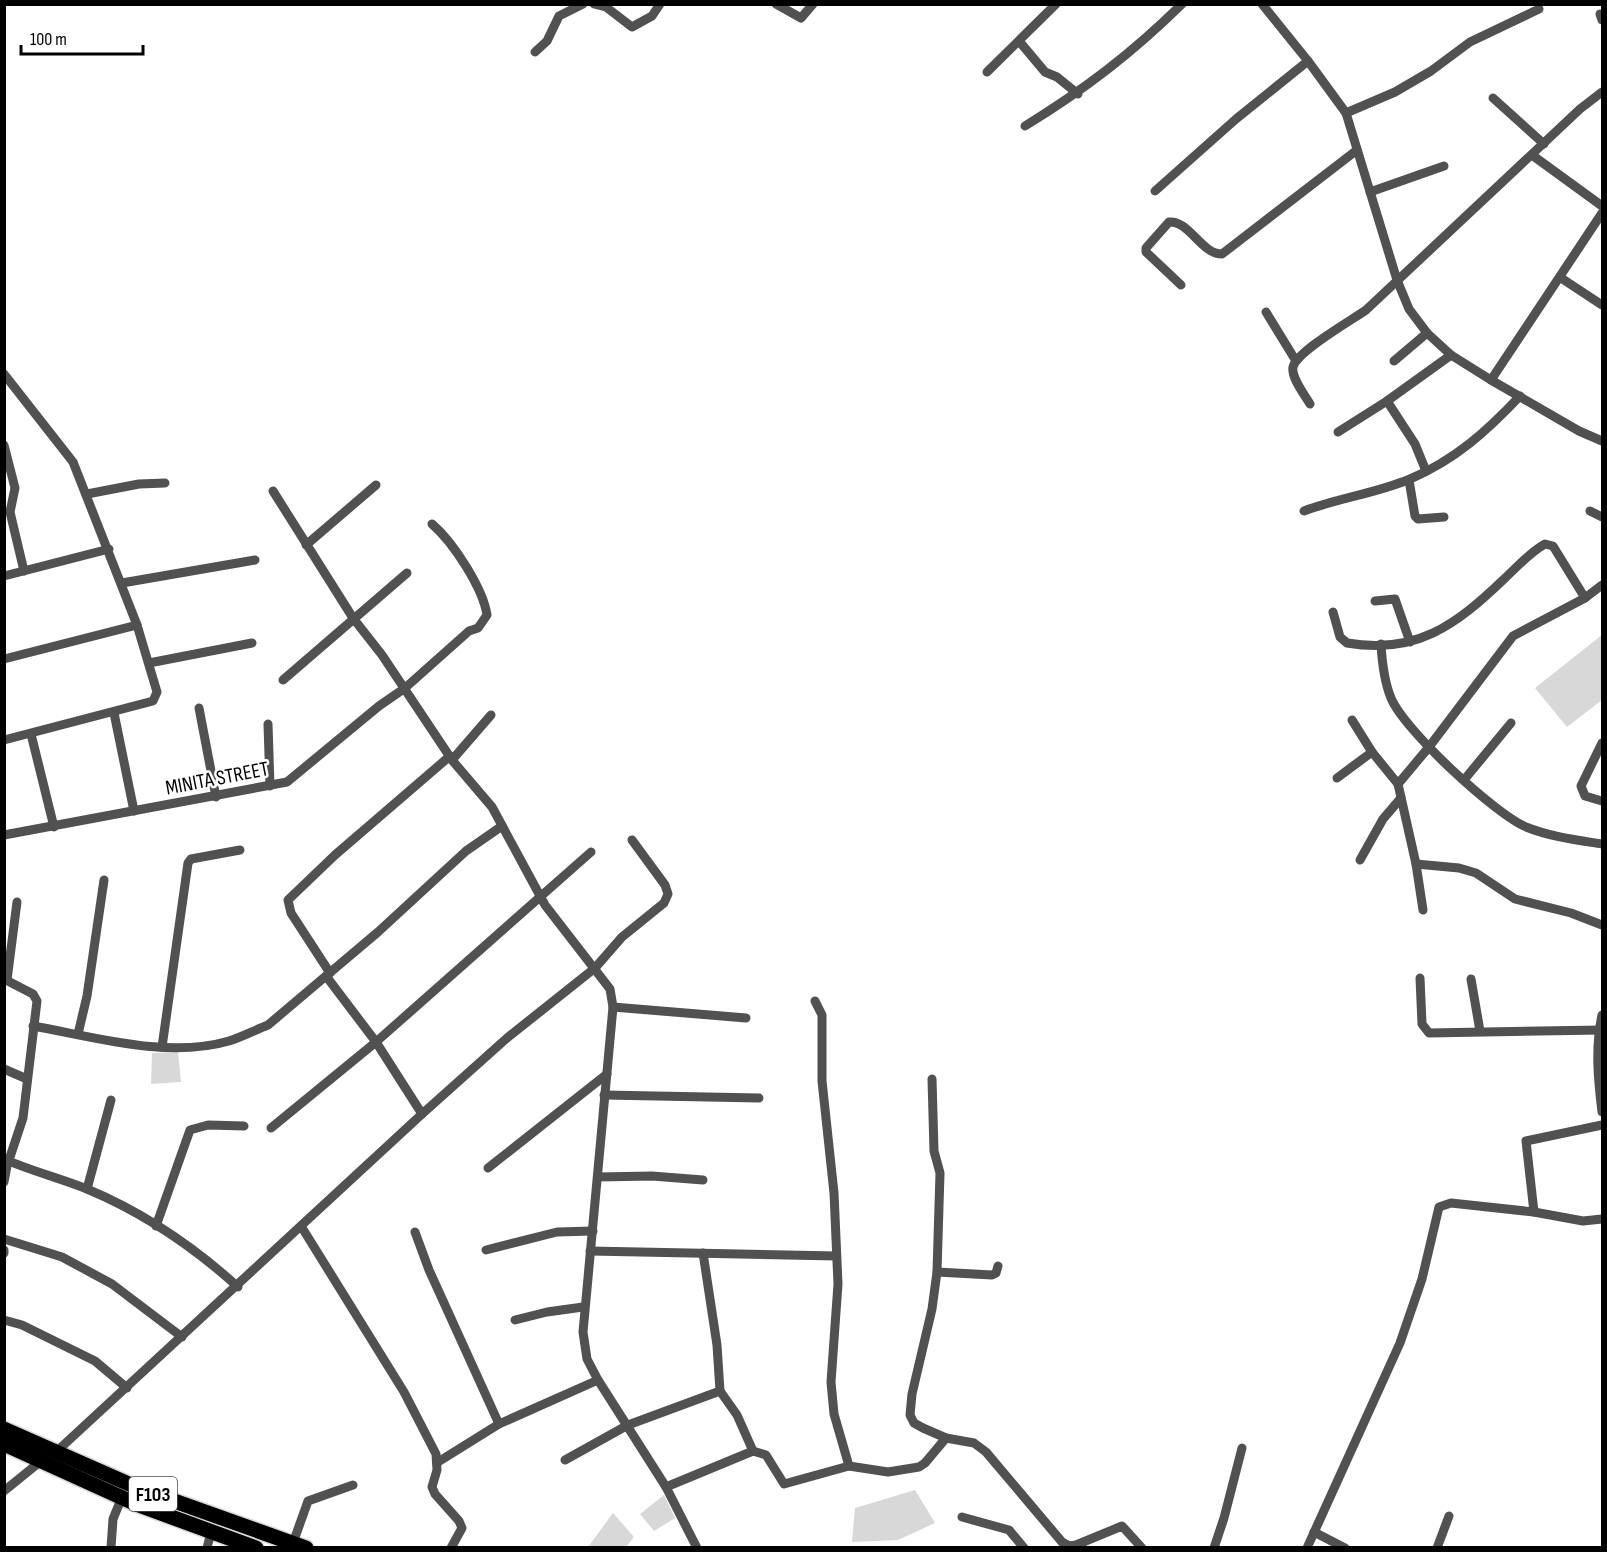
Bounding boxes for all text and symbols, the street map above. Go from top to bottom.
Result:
scale bar [21,18,142,56]
text: 100 m [30,29,67,50]
street label: MINITA STREET [163,756,271,801]
road number: F103 [129,1477,177,1511]

